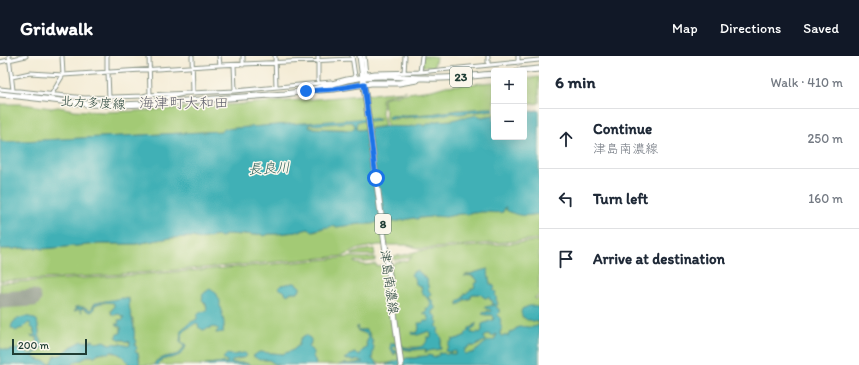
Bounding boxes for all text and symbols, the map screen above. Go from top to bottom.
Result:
text: Gridwalk [20,17,93,40]
text: Map [672,20,698,37]
text: Directions [720,20,781,37]
text: Saved [803,20,839,37]
road number: 23 [450,67,472,87]
map controls [491,68,527,140]
button: + [491,68,527,104]
text: 6 min [555,72,596,92]
text: Walk · 410 m [771,75,843,90]
route end [297,82,315,100]
street label: 北方多度線 [60,93,127,112]
district label: 海津町大和田 [139,94,229,112]
button: − [491,104,527,140]
text: Continue [593,120,652,138]
icon: ahead [555,128,577,150]
text: 250 m [807,131,843,146]
text: 津島南濃線 [593,141,658,156]
water label: 長良川 [248,159,290,178]
route start [367,169,385,187]
icon: left [555,188,577,210]
text: Turn left [593,190,648,208]
text: 160 m [808,191,843,206]
road number: 8 [375,214,391,234]
icon: arrive [555,248,577,270]
street label: 津島南濃線 [378,249,402,316]
text: Arrive at destination [593,250,725,268]
scale bar [12,337,87,356]
text: 200 m [18,339,49,352]

